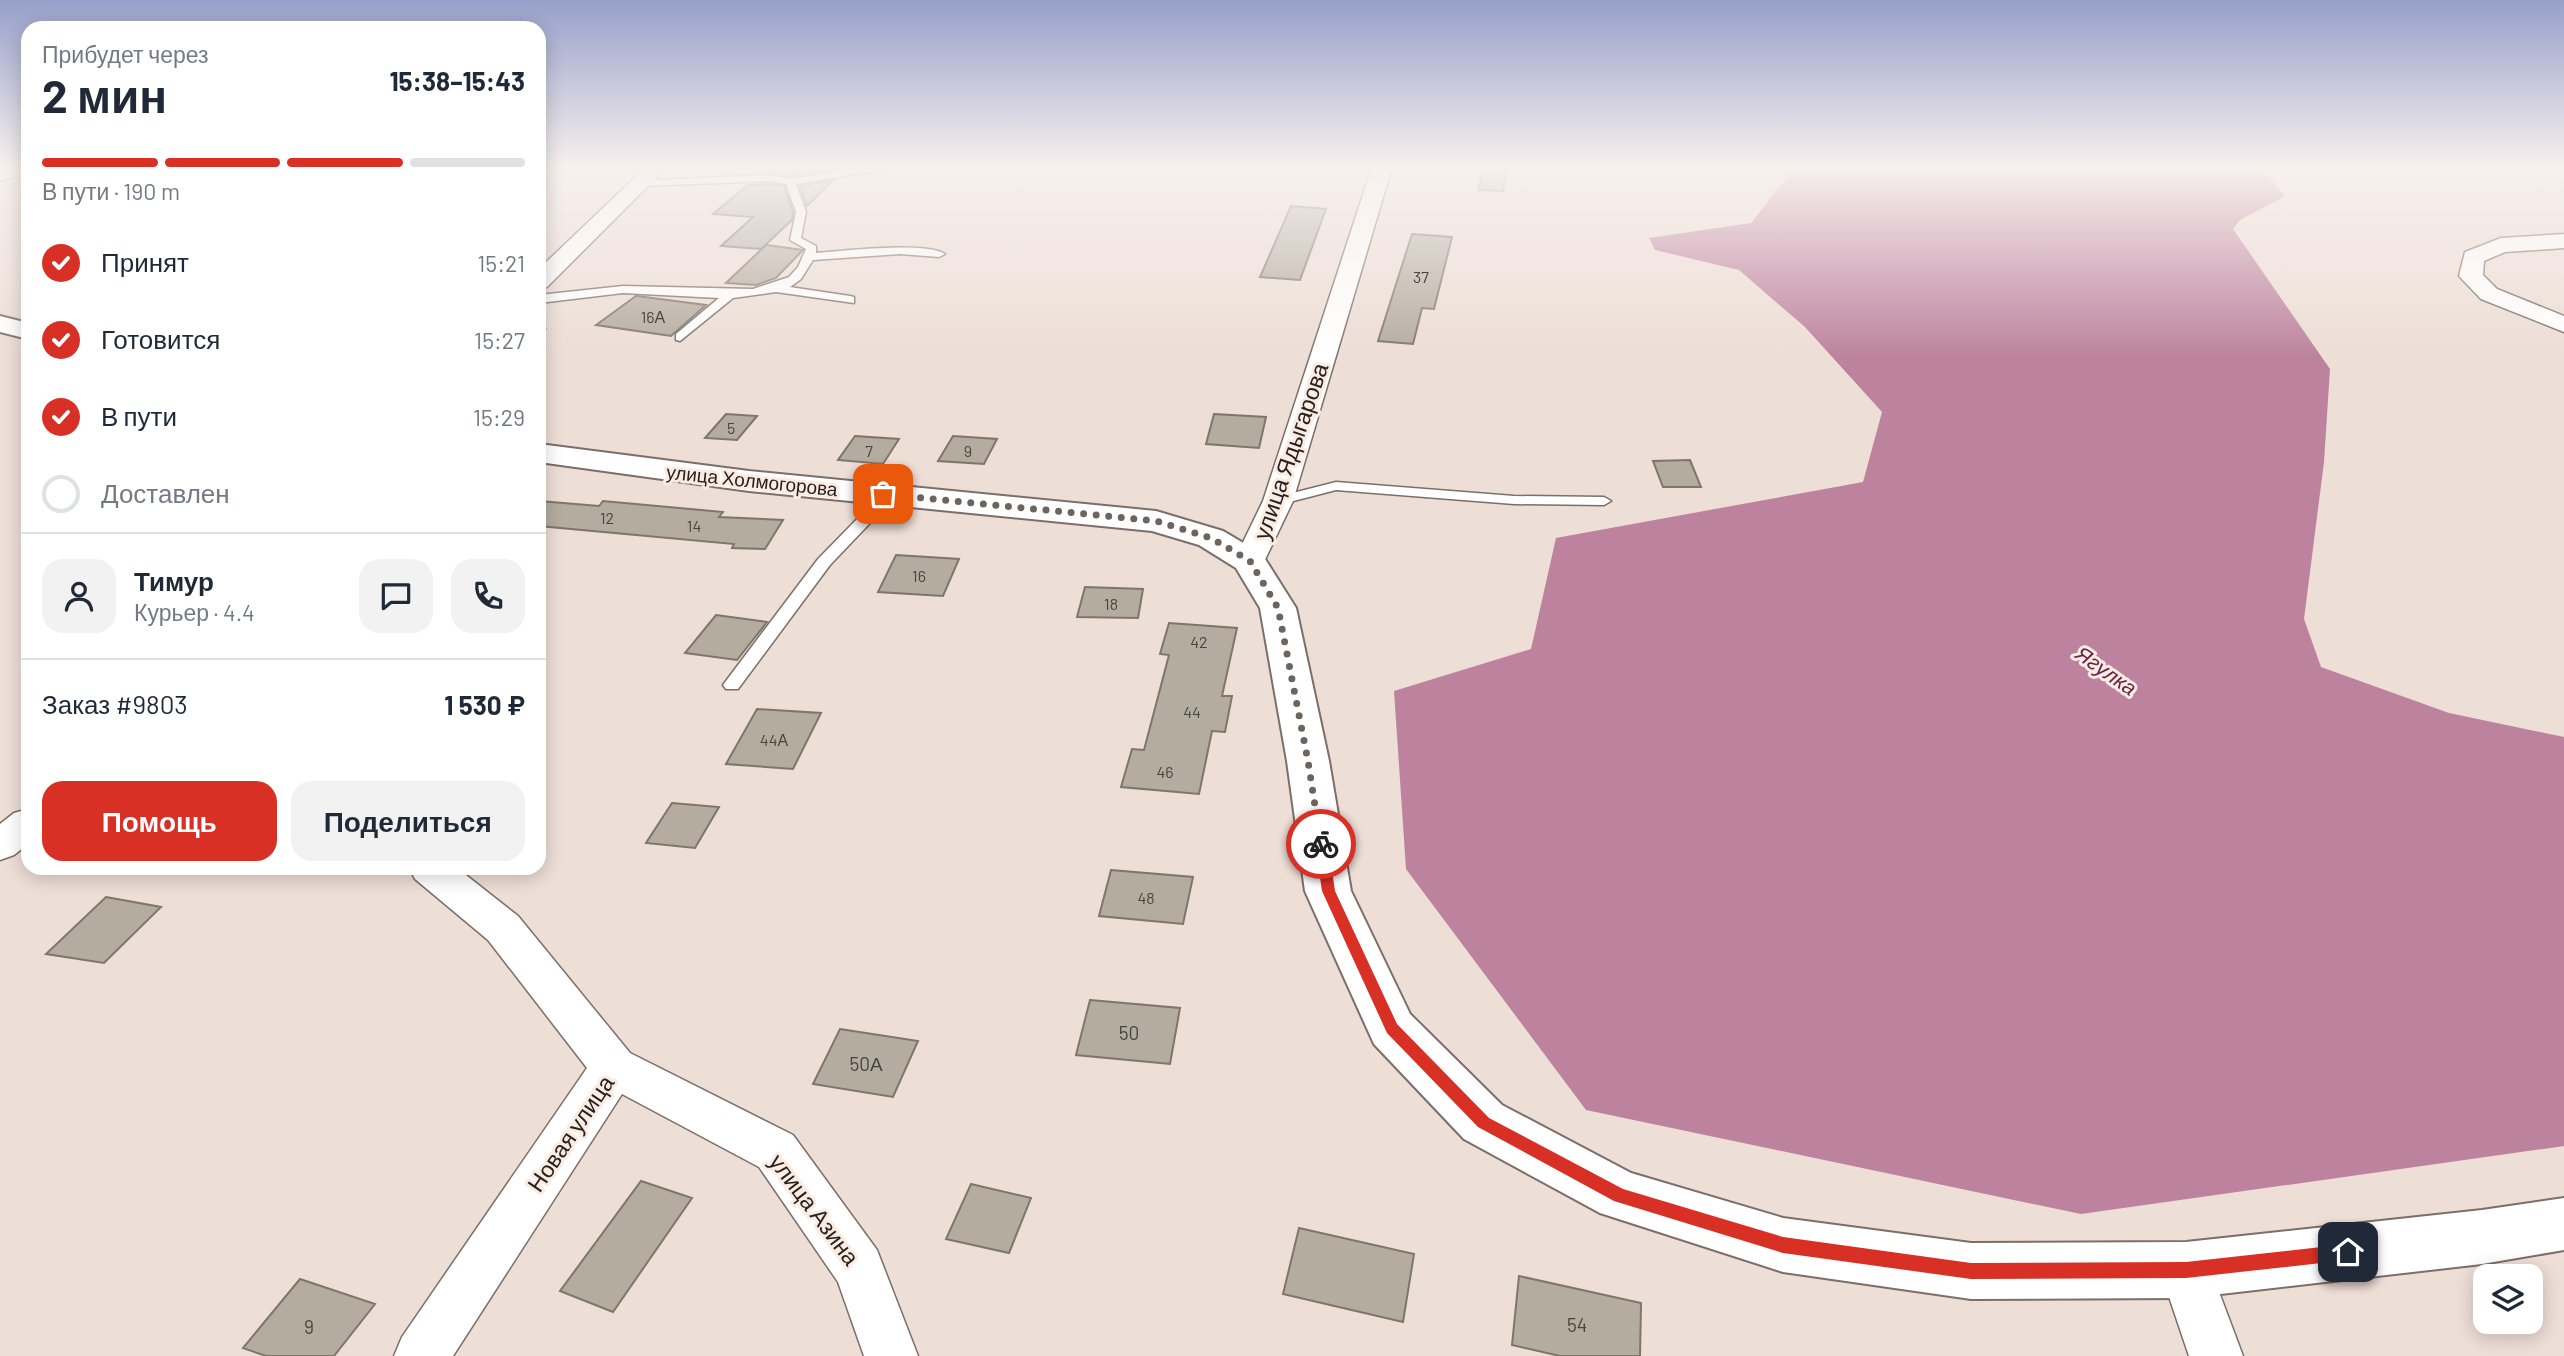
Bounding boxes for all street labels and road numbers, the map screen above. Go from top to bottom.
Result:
street label: улица Ядыгарова [1247,359,1333,543]
street label: улица Холмогорова [665,460,839,500]
street label: Новая улица [521,1069,619,1197]
street label: улица Азина [764,1148,866,1270]

